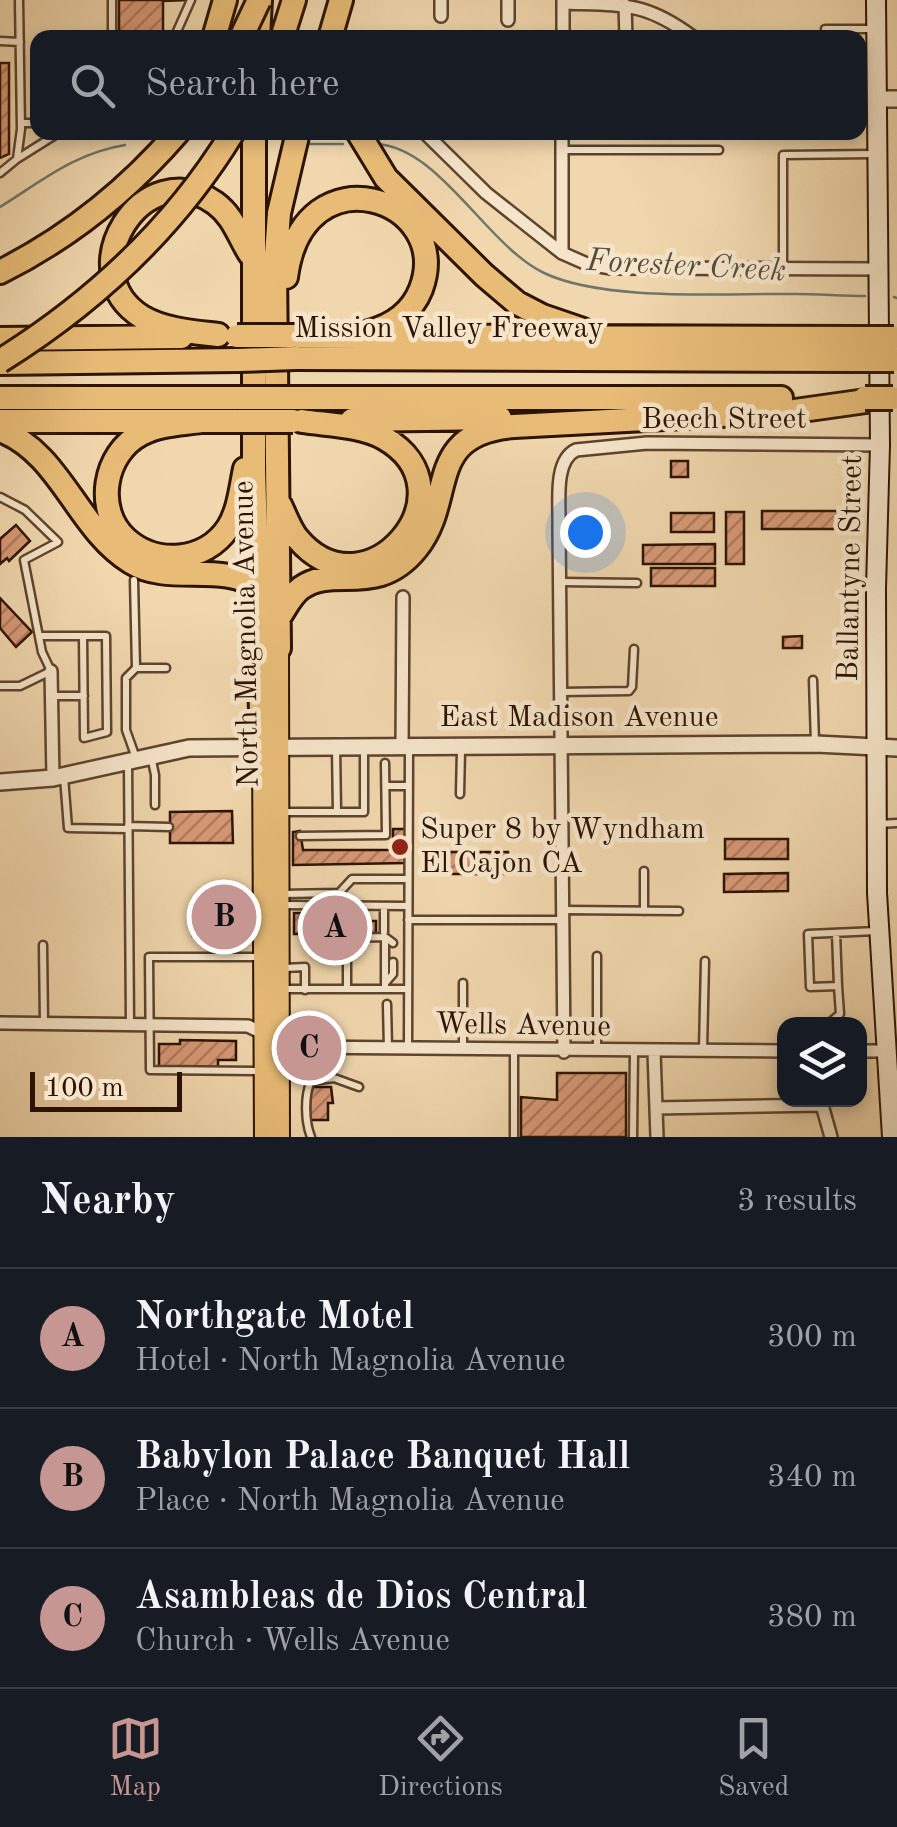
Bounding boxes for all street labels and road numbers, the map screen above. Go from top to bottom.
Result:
street label: Mission Valley Freeway [294,314,604,344]
street label: Beech Street [641,405,807,435]
street label: Ballantyne Street [834,454,868,682]
street label: North Magnolia Avenue [229,480,265,788]
street label: East Madison Avenue [440,703,718,733]
street label: Wells Avenue [435,1009,611,1043]

